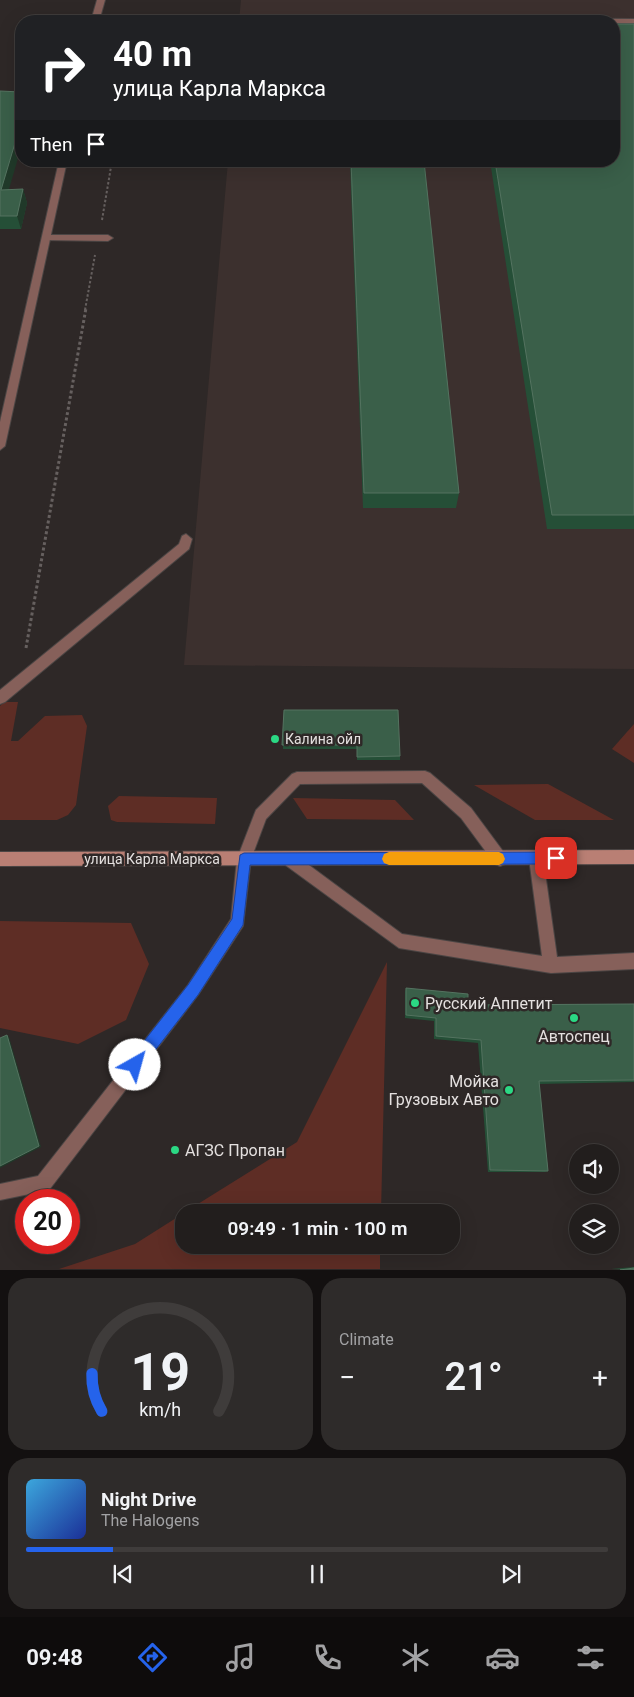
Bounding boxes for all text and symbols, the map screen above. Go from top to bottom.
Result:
text: 40 m [113,34,192,75]
icon: right [30,35,95,100]
text: улица Карла Маркса [113,76,326,101]
icon: arrive [82,130,110,158]
text: Then [30,133,72,156]
place label: Калина ойл [285,731,361,747]
marker: Калина ойл [269,733,281,745]
pin [535,837,577,879]
icon: arrive [542,844,570,872]
street label: улица Карла Маркса [84,851,220,867]
place label: Русский Аппетит [425,994,553,1013]
marker: Русский Аппетит [409,997,421,1009]
marker: Автоспец [568,1012,580,1024]
place label: Автоспец [538,1027,610,1046]
position arrow [108,1038,160,1090]
place label: Мойка Грузовых Авто [389,1072,499,1109]
marker: Мойка Грузовых Авто [503,1084,515,1096]
place label: АГЗС Пропан [185,1141,285,1160]
marker: АГЗС Пропан [169,1144,181,1156]
map controls [569,1144,619,1254]
button: sound [569,1144,619,1194]
speed limit sign: 20 [15,1189,80,1254]
button: layers [569,1204,619,1254]
text: 09:49 · 1 min · 100 m [227,1217,408,1240]
text: Climate [339,1330,394,1349]
text: 19 [131,1342,190,1403]
text: 21° [445,1355,503,1399]
text: − [339,1361,355,1394]
text: + [592,1361,608,1394]
text: km/h [140,1399,181,1420]
text: Night Drive [101,1488,196,1511]
text: The Halogens [101,1511,200,1530]
icon: previous [109,1560,137,1588]
icon: pause [303,1560,331,1588]
icon: next [497,1560,525,1588]
icon: directions [135,1640,170,1675]
icon: music [223,1640,258,1675]
icon: phone [310,1640,345,1675]
icon: climate [398,1640,433,1675]
icon: car [485,1640,520,1675]
icon: filters [573,1640,608,1675]
text: 09:48 [26,1645,83,1670]

